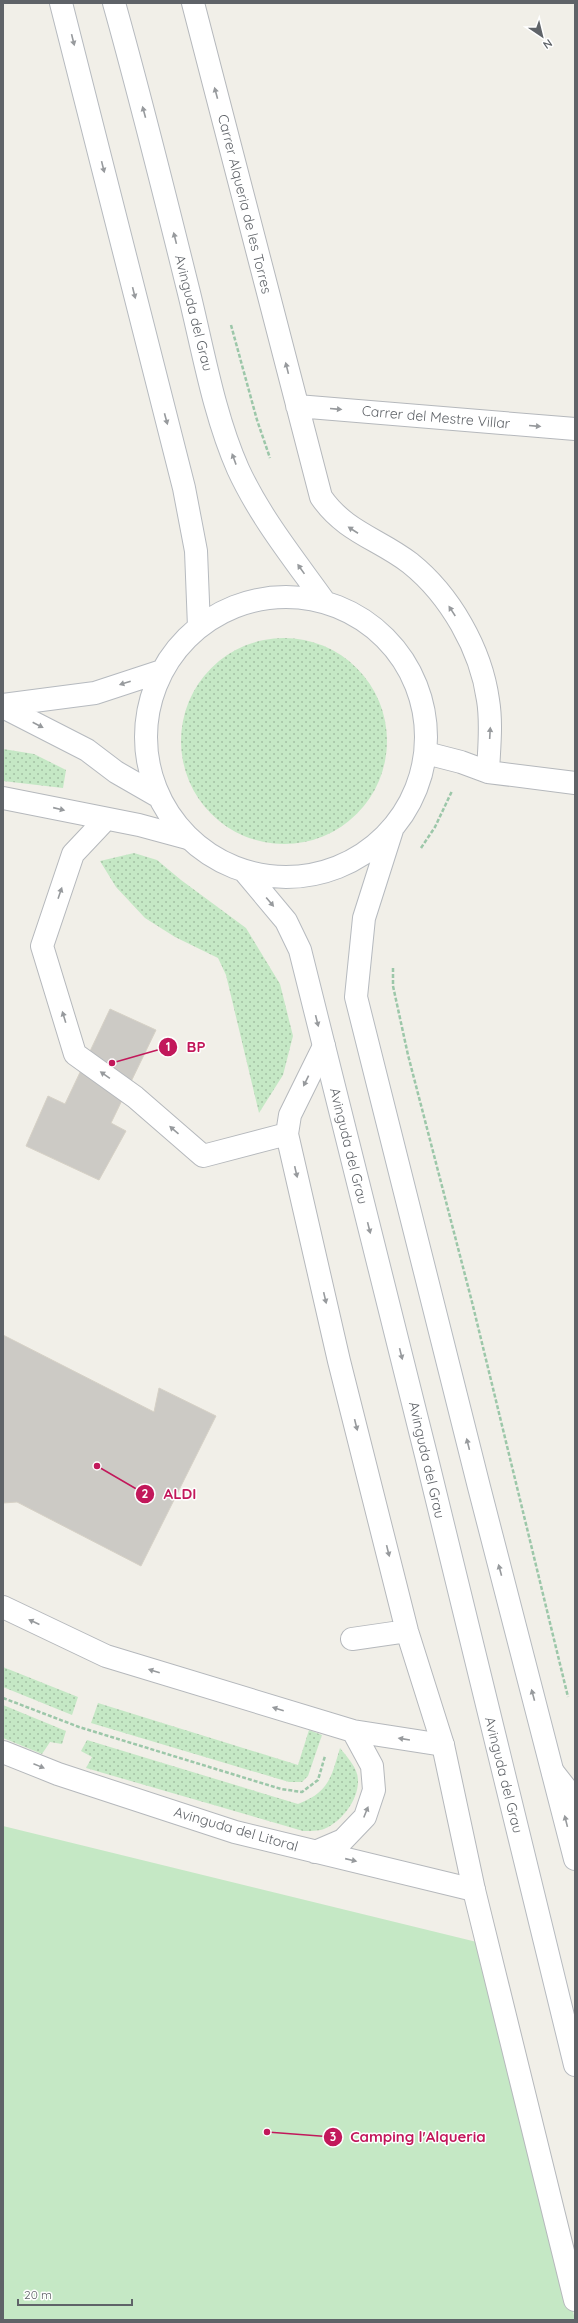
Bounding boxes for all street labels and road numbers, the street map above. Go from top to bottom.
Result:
street label: Carrer Alqueria de les Torres [214,112,276,296]
street label: Avinguda del Grau [171,253,217,373]
street label: Carrer del Mestre Villar [361,402,512,433]
street label: Avinguda del Grau [326,1086,372,1206]
street label: Avinguda del Grau [405,1400,449,1520]
street label: Avinguda del Grau [481,1715,527,1835]
street label: Avinguda del Litoral [172,1803,300,1855]

